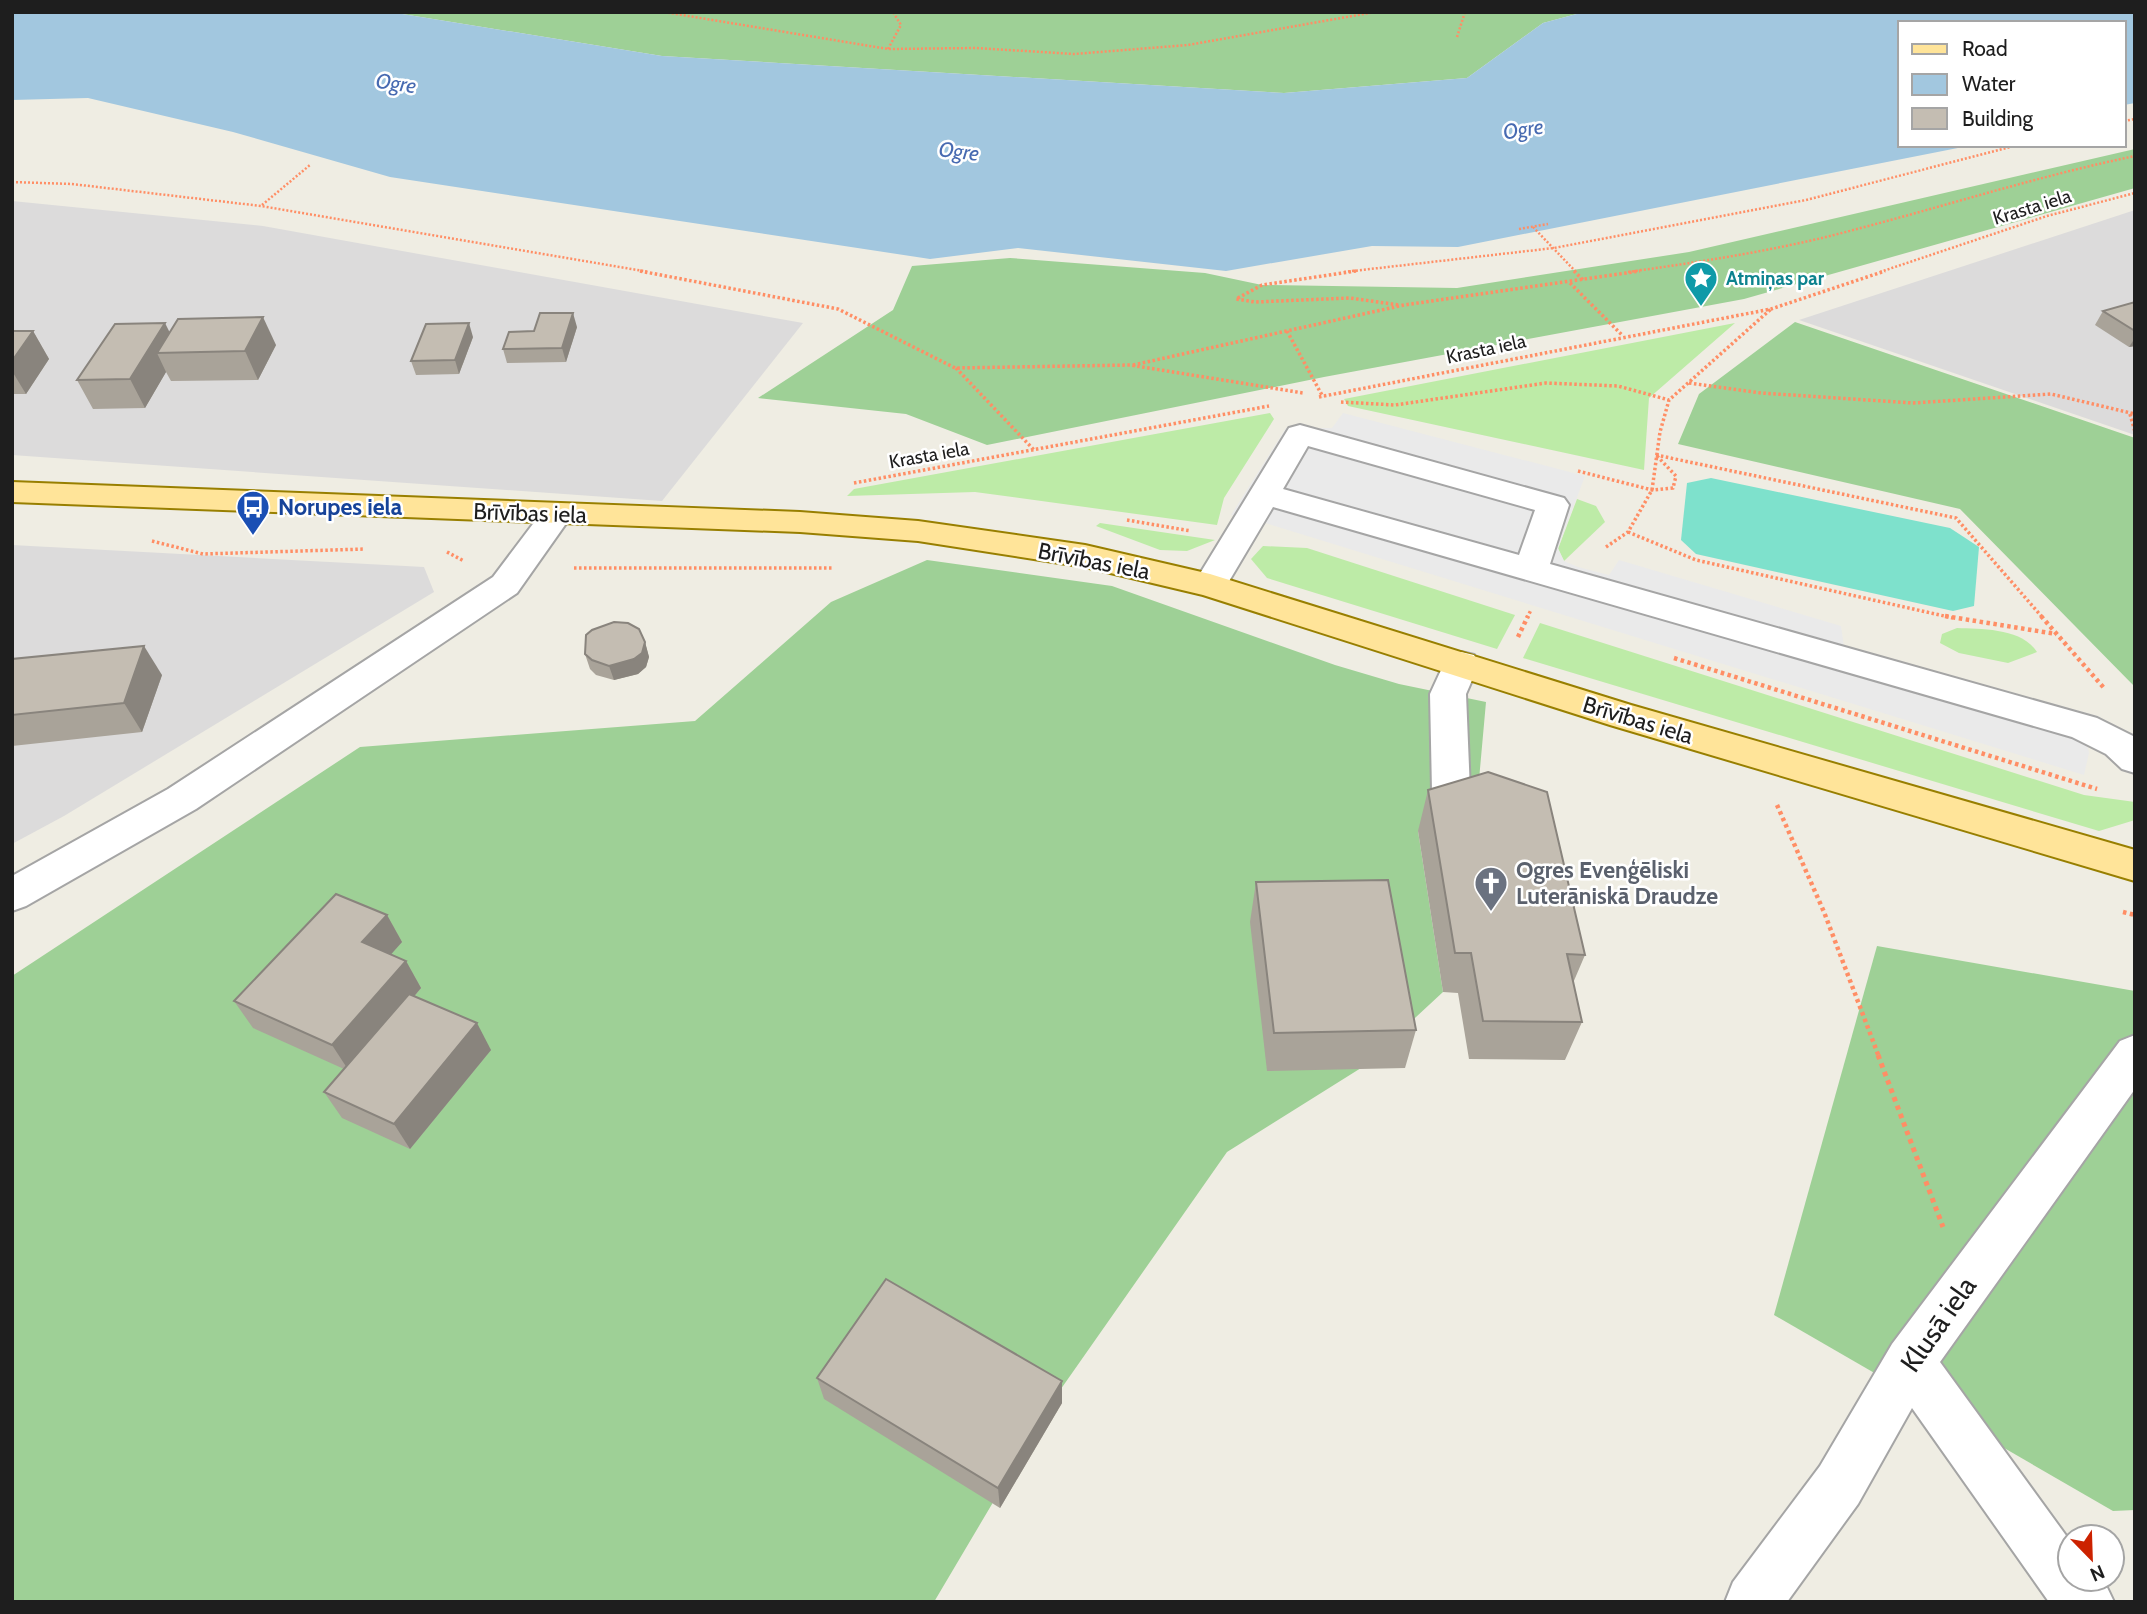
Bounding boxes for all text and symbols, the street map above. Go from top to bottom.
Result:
legend [1898,21,2126,147]
text: Road [1962,36,2008,61]
water label: Ogre [374,68,418,98]
text: Water [1962,71,2016,96]
text: Building [1962,106,2034,131]
water label: Ogre [1501,113,1545,145]
water label: Ogre [937,136,981,166]
street label: Krasta iela [1990,184,2074,230]
place icon: Atmiņas par [1682,259,1720,308]
place label: Atmiņas par [1726,267,1825,291]
street label: Krasta iela [1444,329,1528,369]
street label: Krasta iela [887,437,971,473]
bus stop icon: Norupes iela [234,488,272,537]
place label: Norupes iela [278,493,403,521]
street label: Brīvības iela [473,497,587,529]
street label: Brīvības iela [1036,536,1152,586]
street label: Brīvības iela [1580,690,1696,750]
place label: Ogres Evenģēliski Luterāniskā Draudze [1516,856,1718,910]
church icon: Ogres Evenģēliski Luterāniskā Draudze [1472,864,1510,913]
street label: Klusā iela [1893,1269,1983,1378]
north arrow [2056,1523,2126,1593]
text: N [2087,1560,2108,1586]

